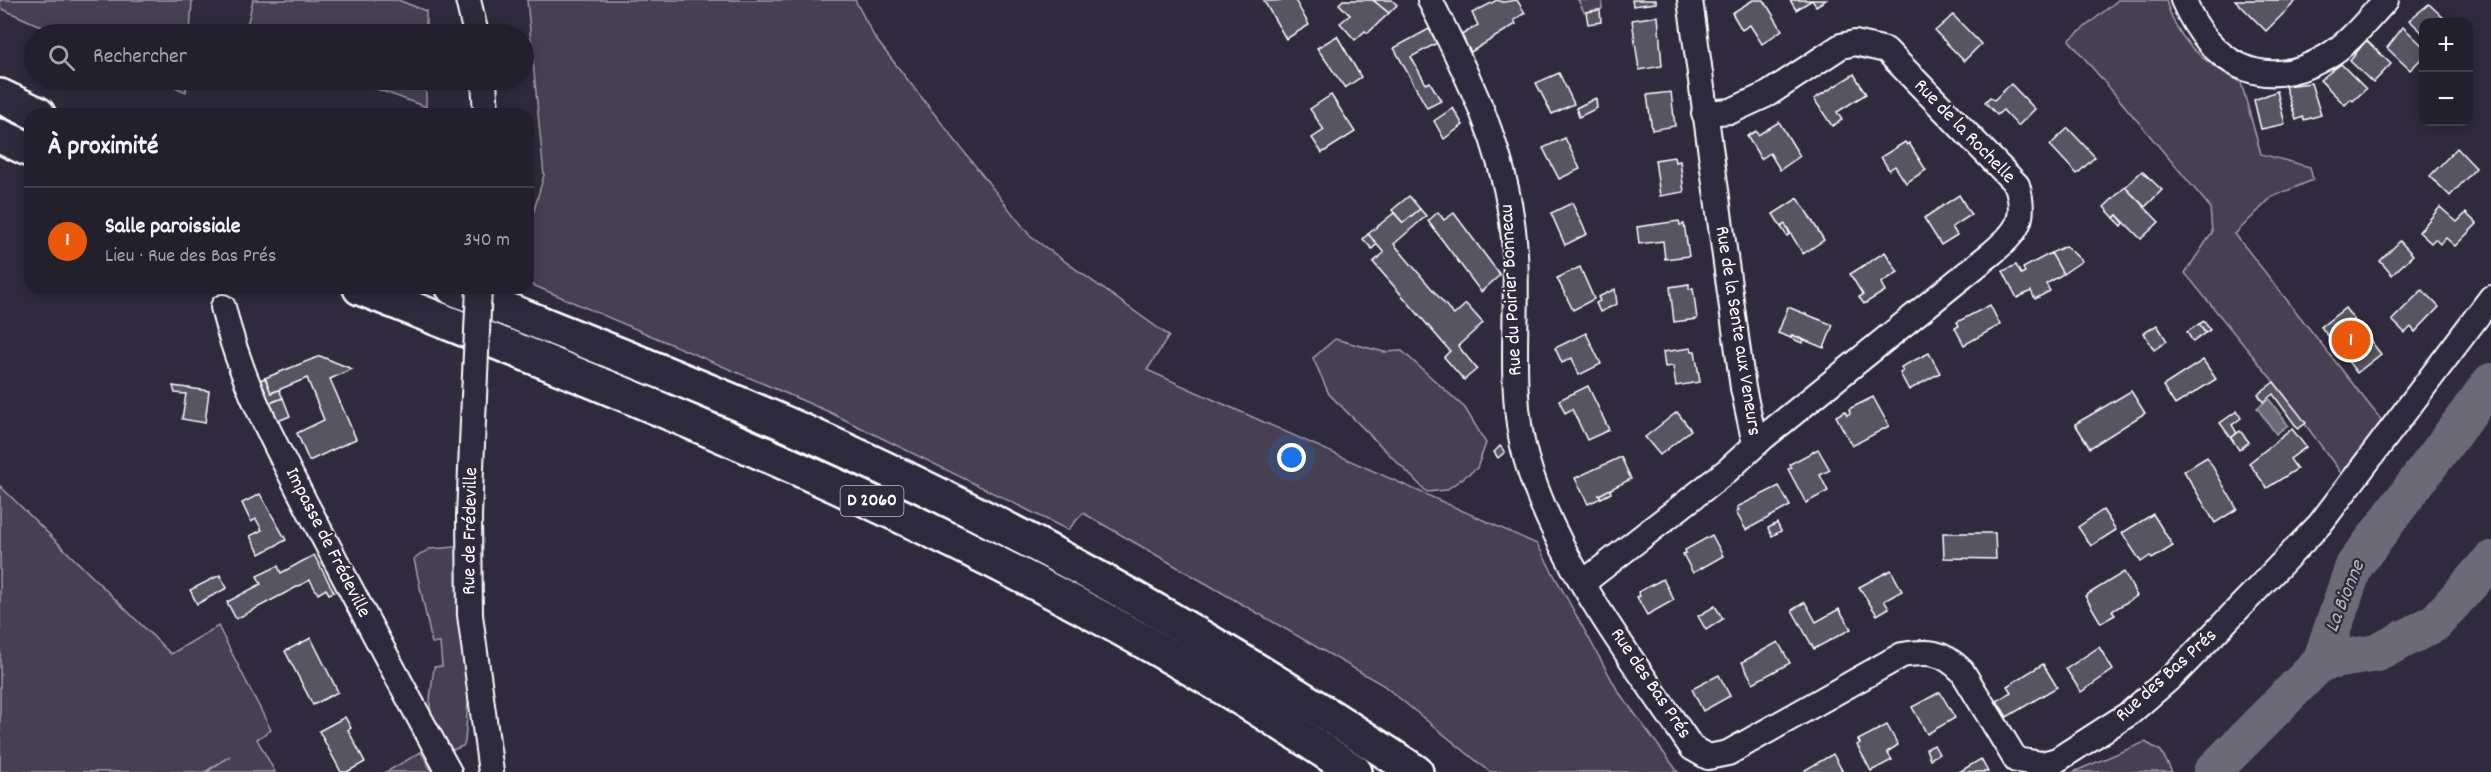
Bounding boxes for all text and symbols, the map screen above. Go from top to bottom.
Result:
map controls [2419,18,2473,126]
button: + [2419,18,2473,72]
search box [24,24,534,90]
icon: search [45,41,78,74]
text: Rechercher [93,42,187,73]
button: − [2419,72,2473,126]
street label: Rue de la Rochelle [1907,73,2022,191]
text: À proximité [48,129,158,166]
street label: Rue du Poirier Bonneau [1494,204,1530,376]
text: Salle paroissiale [105,212,240,243]
street label: Rue de la Sente aux Veneurs [1707,224,1767,438]
text: 1 [65,227,70,255]
text: 340 m [464,227,510,255]
text: Lieu · Rue des Bas Prés [105,243,276,271]
pin: 1 [2332,318,2370,362]
your location [1277,443,1306,472]
street label: Impasse de Frédeville [277,463,377,623]
street label: Rue de Frédeville [456,467,486,595]
road number: D 2060 [840,486,904,516]
water label: La Bionne [2318,555,2375,637]
street label: Rue des Bas Prés [1603,623,1697,745]
street label: Rue des Bas Prés [2110,623,2224,729]

